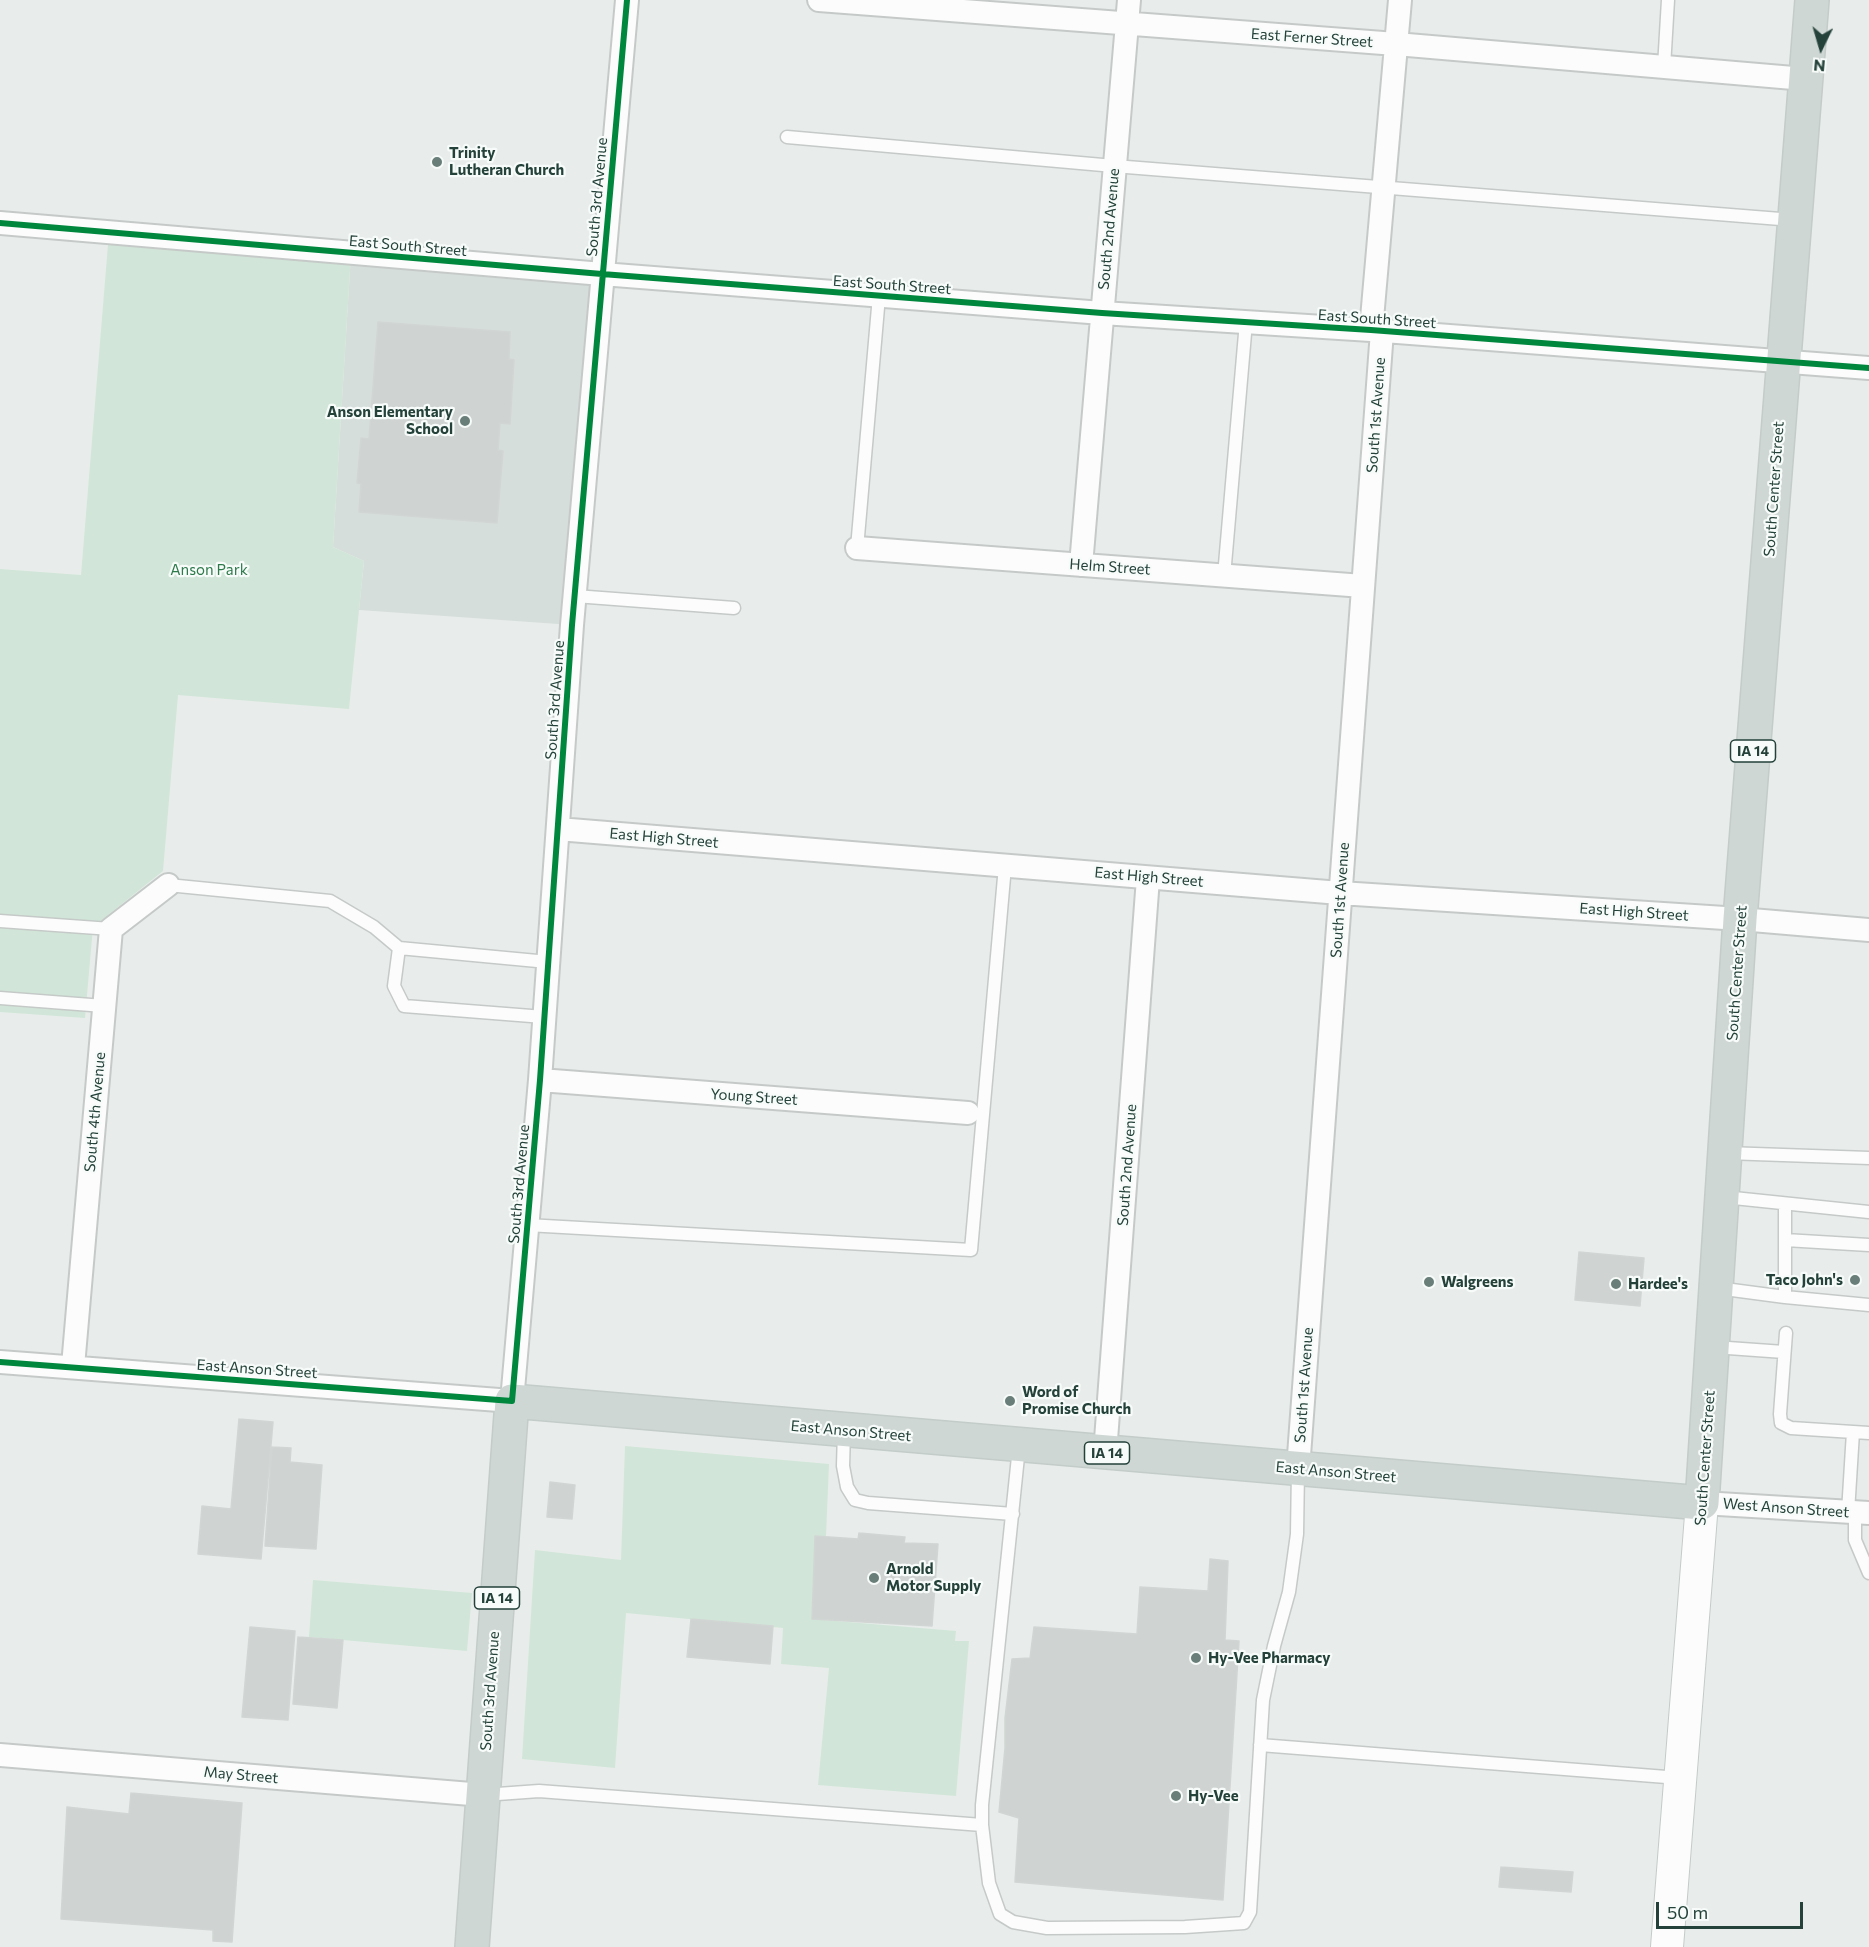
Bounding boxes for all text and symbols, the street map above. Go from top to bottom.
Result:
north arrow [1791,18,1851,78]
street label: East Ferner Street [1250,25,1374,51]
text: N [1813,56,1826,76]
street label: South 3rd Avenue [583,137,611,257]
place label: Trinity Lutheran Church [449,144,564,179]
marker: Trinity Lutheran Church [430,155,444,169]
street label: South 2nd Avenue [1095,167,1123,291]
street label: East South Street [348,232,468,260]
street label: East South Street [832,272,952,298]
street label: East South Street [1317,306,1437,332]
street label: South 1st Avenue [1363,357,1389,473]
place label: Anson Elementary School [327,403,453,438]
marker: Anson Elementary School [458,414,472,428]
street label: South Center Street [1760,421,1788,557]
street label: Helm Street [1069,555,1151,579]
park label: Anson Park [170,561,248,579]
street label: South 3rd Avenue [542,640,568,760]
road number: IA 14 [1730,740,1776,762]
street label: East High Street [609,824,719,852]
street label: South 1st Avenue [1327,842,1353,958]
street label: East High Street [1094,863,1204,891]
street label: East High Street [1579,899,1689,925]
street label: South Center Street [1723,905,1751,1041]
street label: South 4th Avenue [81,1051,109,1173]
street label: Young Street [710,1085,798,1109]
street label: South 2nd Avenue [1114,1103,1140,1227]
street label: South 3rd Avenue [505,1124,533,1244]
place label: Taco John's [1766,1271,1843,1289]
place label: Walgreens [1441,1273,1514,1291]
marker: Taco John's [1848,1273,1862,1287]
marker: Walgreens [1422,1275,1436,1289]
place label: Hardee's [1628,1275,1688,1293]
marker: Hardee's [1609,1277,1623,1291]
street label: South 1st Avenue [1291,1327,1317,1443]
street label: East Anson Street [196,1356,318,1382]
place label: Word of Promise Church [1022,1383,1131,1418]
street label: South Center Street [1691,1390,1719,1526]
marker: Word of Promise Church [1003,1394,1017,1408]
street label: East Anson Street [790,1417,912,1445]
road number: IA 14 [1084,1442,1130,1464]
street label: East Anson Street [1275,1458,1397,1486]
street label: West Anson Street [1722,1495,1850,1521]
place label: Arnold Motor Supply [886,1560,981,1595]
marker: Arnold Motor Supply [867,1571,881,1585]
road number: IA 14 [474,1587,520,1609]
street label: South 3rd Avenue [477,1631,503,1751]
place label: Hy-Vee Pharmacy [1208,1649,1331,1667]
marker: Hy-Vee Pharmacy [1189,1651,1203,1665]
street label: May Street [203,1763,279,1787]
place label: Hy-Vee [1188,1787,1239,1805]
marker: Hy-Vee [1169,1789,1183,1803]
scale bar [1659,1890,1806,1928]
text: 50 m [1667,1901,1708,1923]

